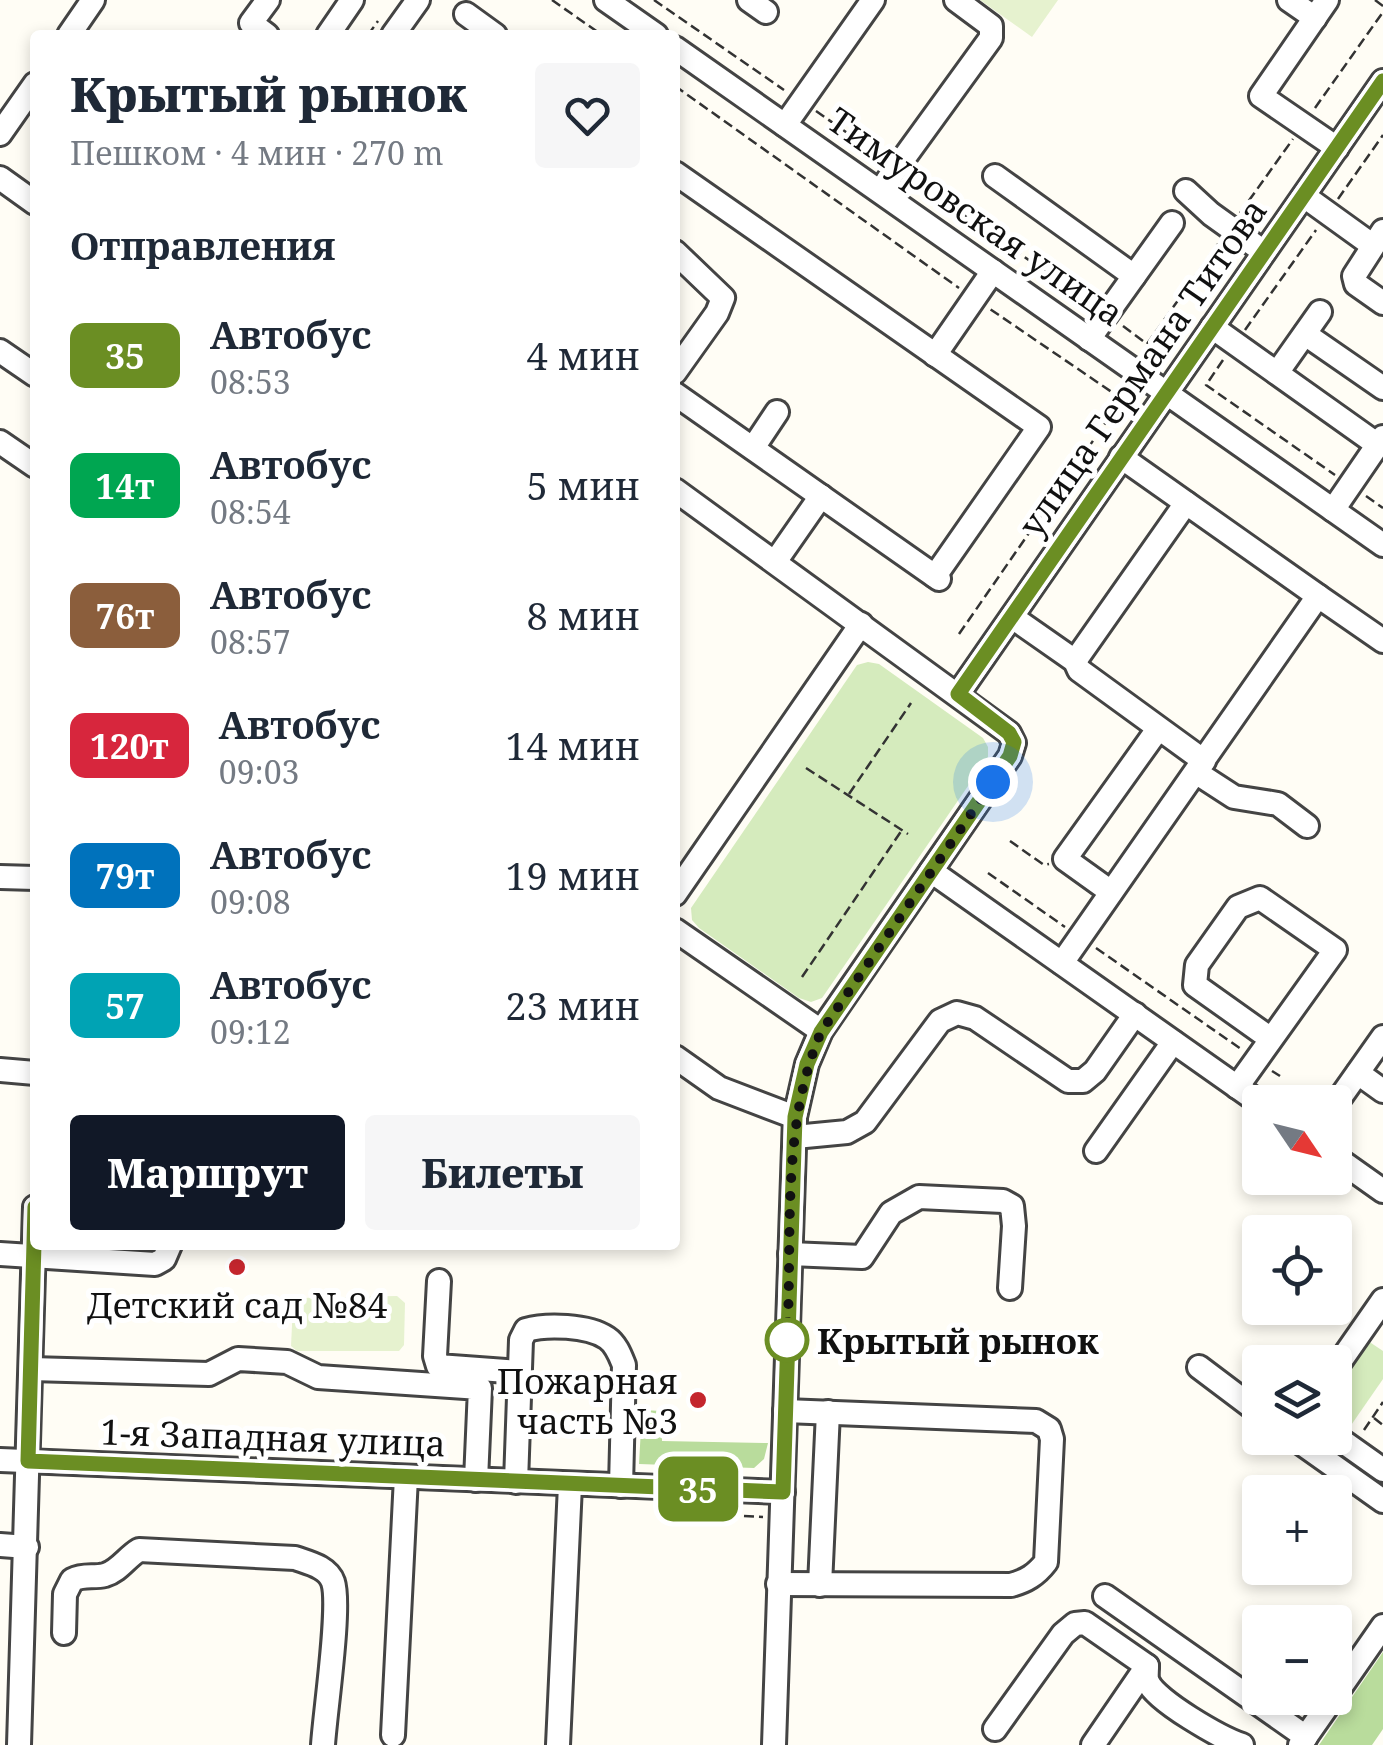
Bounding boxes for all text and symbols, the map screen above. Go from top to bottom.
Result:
text: Крытый рынок [70,61,467,126]
button: heart [535,63,640,168]
street label: Тимуровская улица [819,96,1133,336]
text: Пешком · 4 мин · 270 m [70,131,443,174]
street label: улица Германа Титова [1007,189,1277,545]
text: Отправления [70,219,336,271]
text: Автобус [210,308,371,360]
text: 4 мин [526,329,640,381]
text: 35 [105,332,145,379]
text: 08:53 [210,360,291,403]
text: Автобус [210,438,371,490]
text: 5 мин [526,459,640,511]
text: 14т [95,462,155,509]
text: 08:54 [210,490,291,533]
text: Автобус [210,568,371,620]
text: 8 мин [526,589,640,641]
text: 76т [95,592,155,639]
text: 08:57 [210,620,291,663]
text: Автобус [219,698,380,750]
text: 14 мин [505,719,640,771]
text: 120т [90,722,169,769]
text: 09:03 [219,750,300,793]
your location [968,757,1018,807]
text: Автобус [210,828,371,880]
text: 19 мин [505,849,640,901]
text: 79т [95,852,155,899]
text: 09:08 [210,880,291,923]
text: Автобус [210,958,371,1010]
text: 23 мин [505,979,640,1031]
text: 57 [105,982,145,1029]
text: 09:12 [210,1010,291,1053]
north arrow [1242,1085,1352,1195]
map controls [1242,1085,1352,1715]
button: Маршрут [70,1115,345,1230]
button: Билеты [365,1115,640,1230]
button: locate [1242,1215,1352,1325]
marker: Детский сад №84 [226,1256,248,1278]
place label: Детский сад №84 [87,1281,388,1328]
place label: Крытый рынок [817,1317,1099,1364]
marker: Крытый рынок [766,1319,808,1361]
button: layers [1242,1345,1352,1455]
place label: Пожарная часть №3 [497,1357,678,1444]
marker: Пожарная часть №3 [687,1389,709,1411]
street label: 1-я Западная улица [100,1407,446,1467]
line badge: 35 [653,1456,743,1522]
text: 35 [678,1466,718,1513]
button: + [1242,1475,1352,1585]
button: − [1242,1605,1352,1715]

